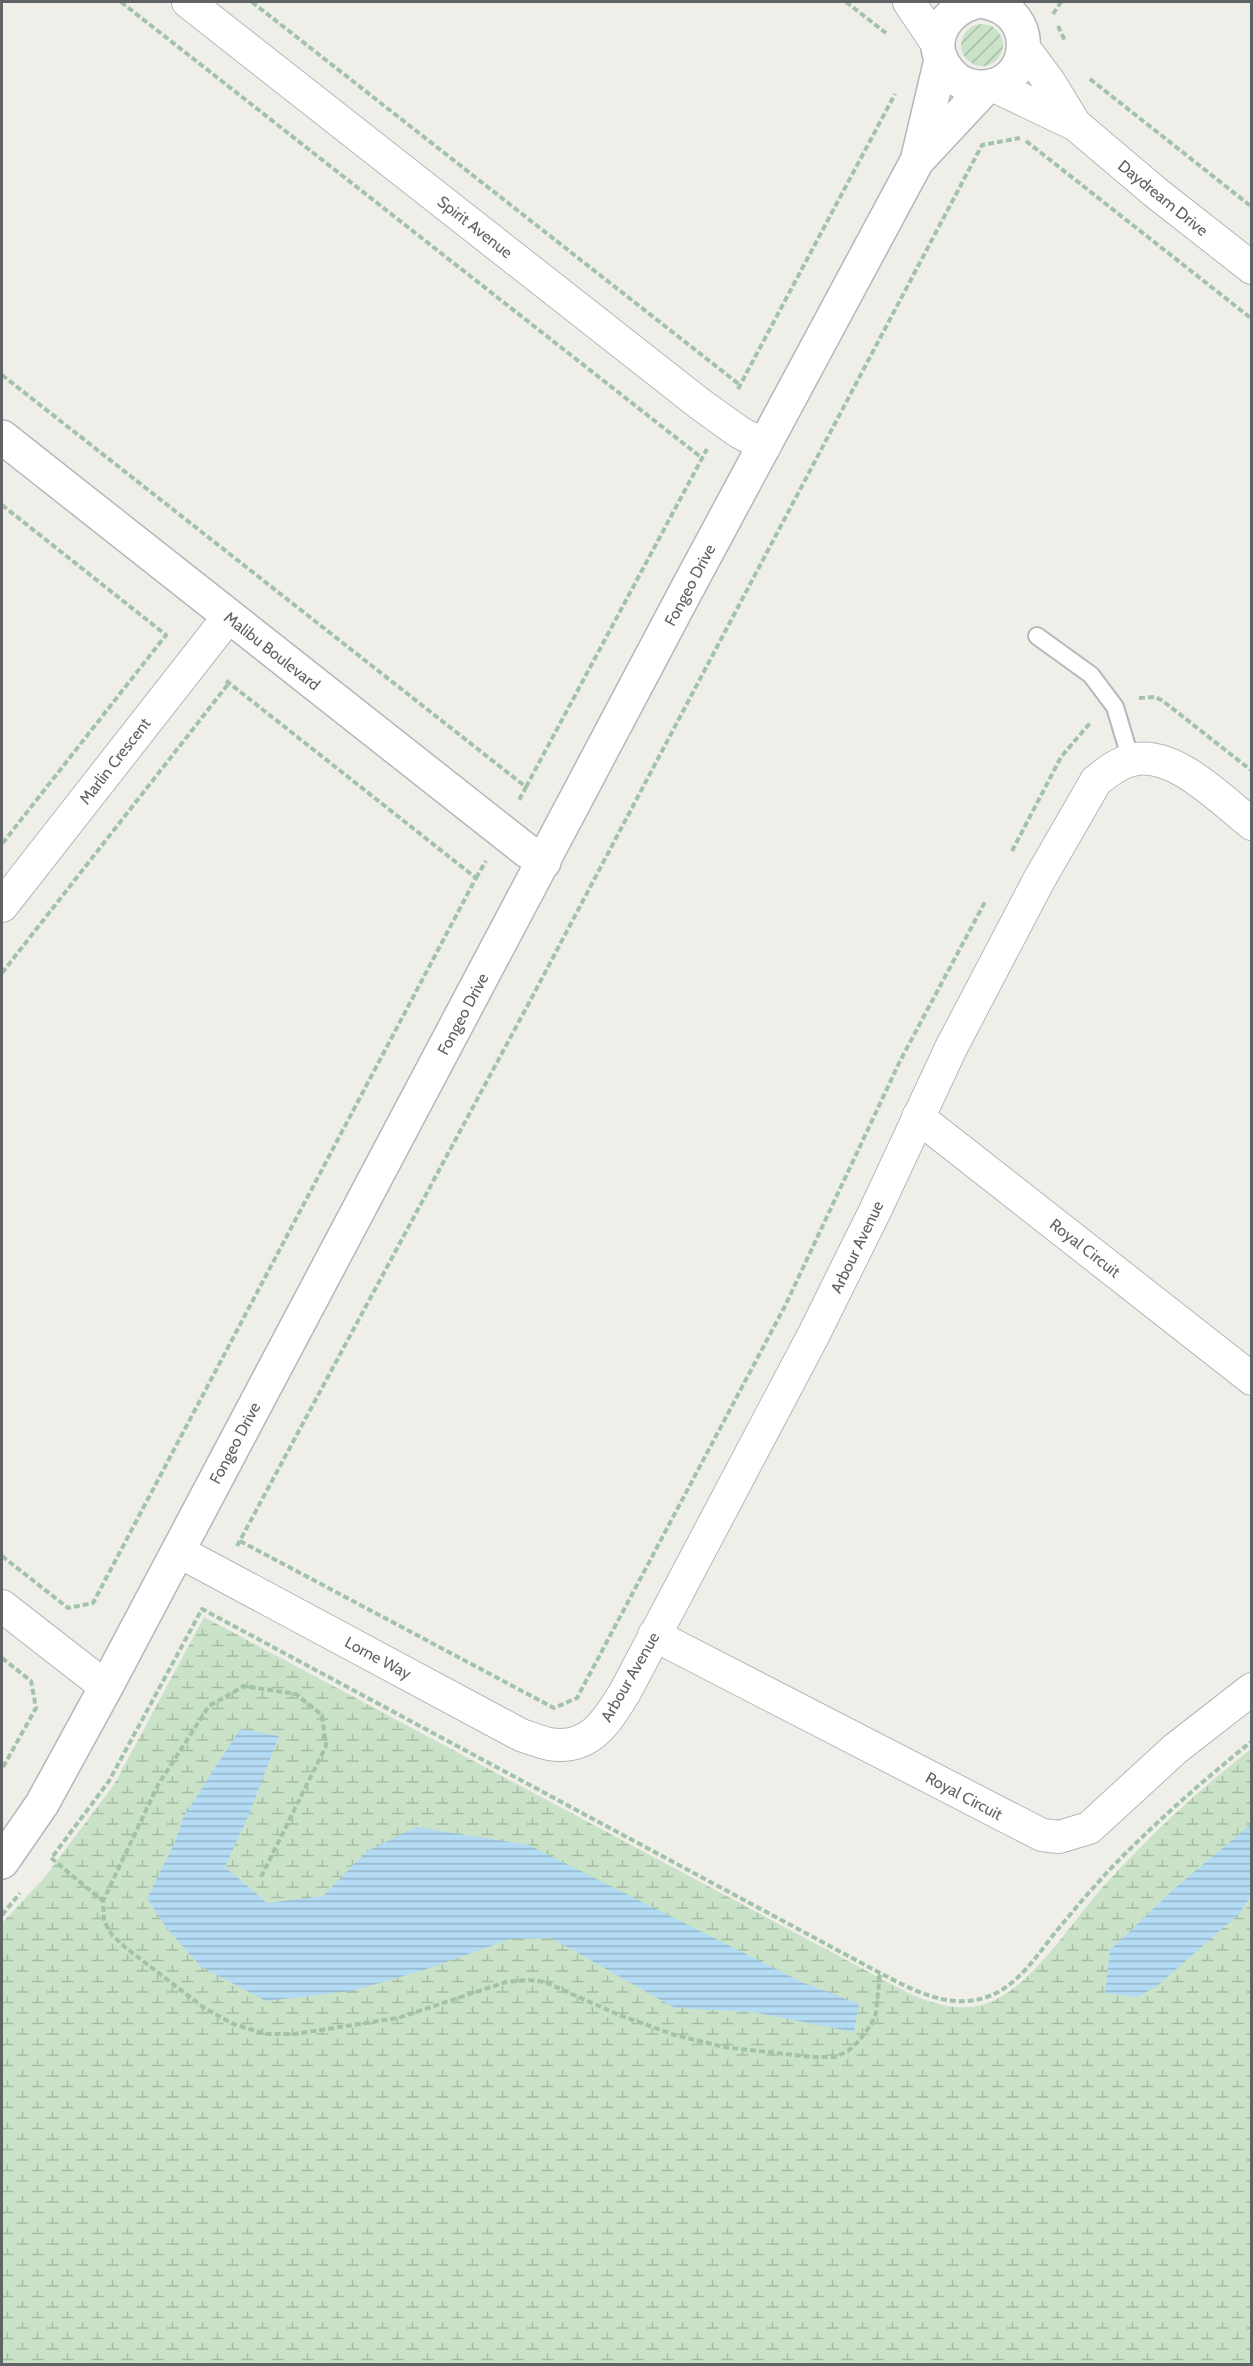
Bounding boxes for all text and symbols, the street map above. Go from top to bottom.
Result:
street label: Daydream Drive [1114,156,1212,240]
street label: Spirit Avenue [434,192,516,262]
street label: Fongeo Drive [661,541,719,629]
street label: Malibu Boulevard [220,608,324,694]
street label: Marlin Crescent [75,714,155,808]
street label: Fongeo Drive [434,970,492,1058]
street label: Arbour Avenue [826,1198,888,1296]
street label: Royal Circuit [1046,1215,1124,1282]
street label: Fongeo Drive [206,1399,264,1487]
street label: Arbour Avenue [597,1629,663,1725]
street label: Lorne Way [342,1633,414,1683]
street label: Royal Circuit [922,1768,1006,1824]

